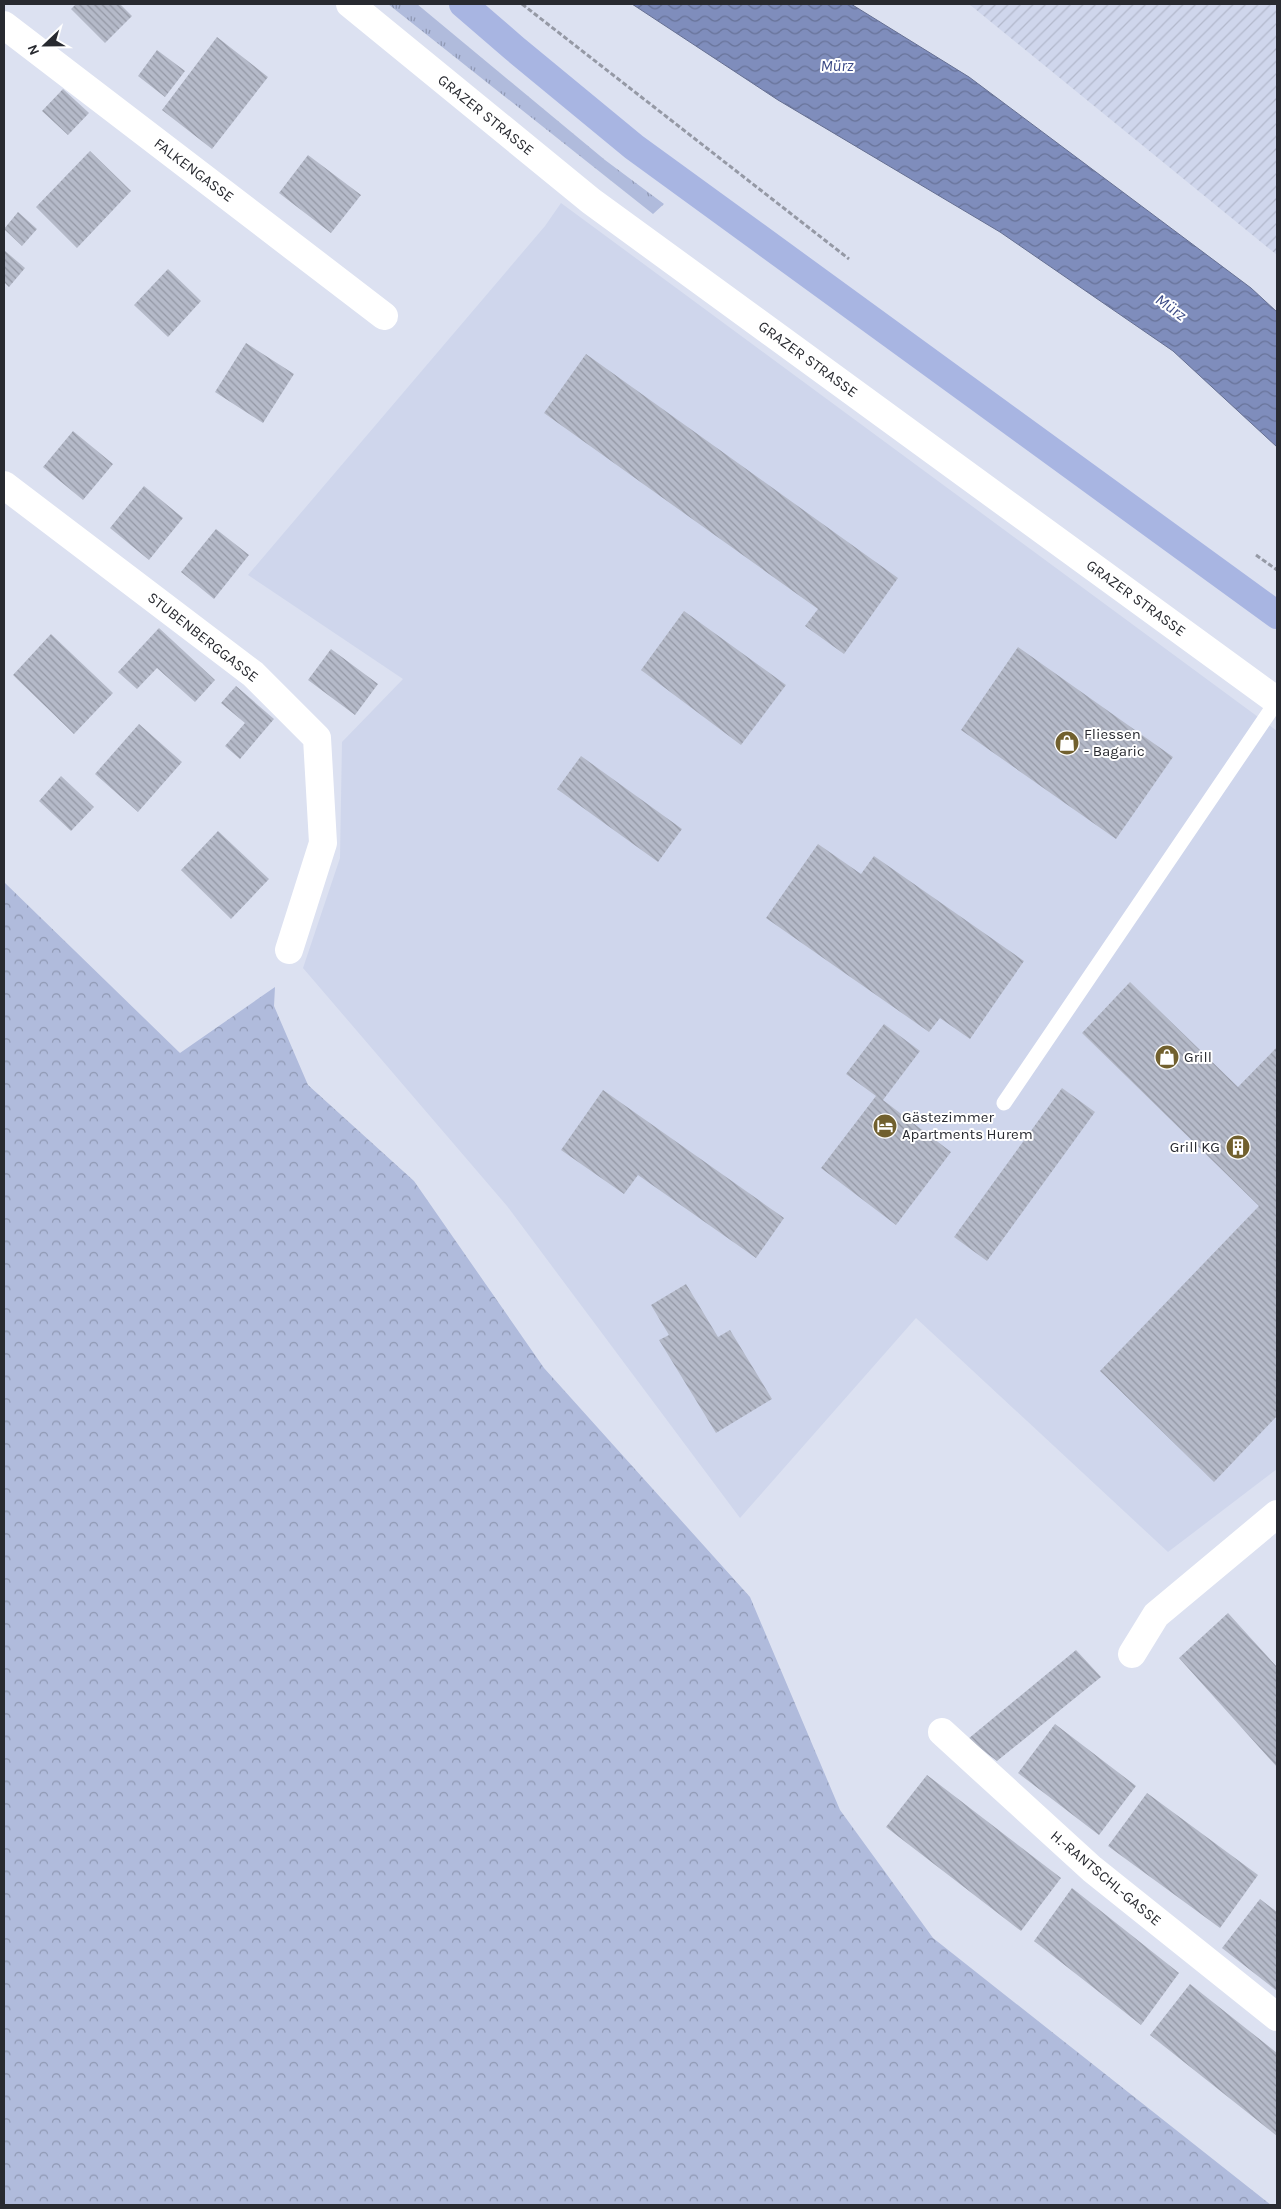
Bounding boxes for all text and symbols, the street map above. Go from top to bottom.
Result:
north arrow [20,20,70,70]
text: N [24,42,43,58]
water label: Mürz [820,56,854,75]
street label: GRAZER STRASSE [434,71,538,159]
street label: FALKENGASSE [151,134,237,206]
water label: Mürz [1152,290,1190,325]
street label: GRAZER STRASSE [755,317,861,401]
street label: GRAZER STRASSE [1083,556,1189,640]
street label: STUBENBERGGASSE [144,588,262,686]
place label: Fliessen - Bagaric [1084,725,1145,760]
shop icon: Fliessen - Bagaric [1054,730,1080,756]
shop icon: Grill [1154,1044,1180,1070]
place label: Grill [1184,1048,1212,1066]
place label: Gästezimmer Apartments Hurem [902,1108,1033,1143]
hotel icon: Gästezimmer Apartments Hurem [872,1113,898,1139]
building icon: Grill KG [1225,1134,1251,1160]
place label: Grill KG [1170,1138,1220,1156]
street label: H.-RANTSCHL-GASSE [1047,1826,1165,1930]

